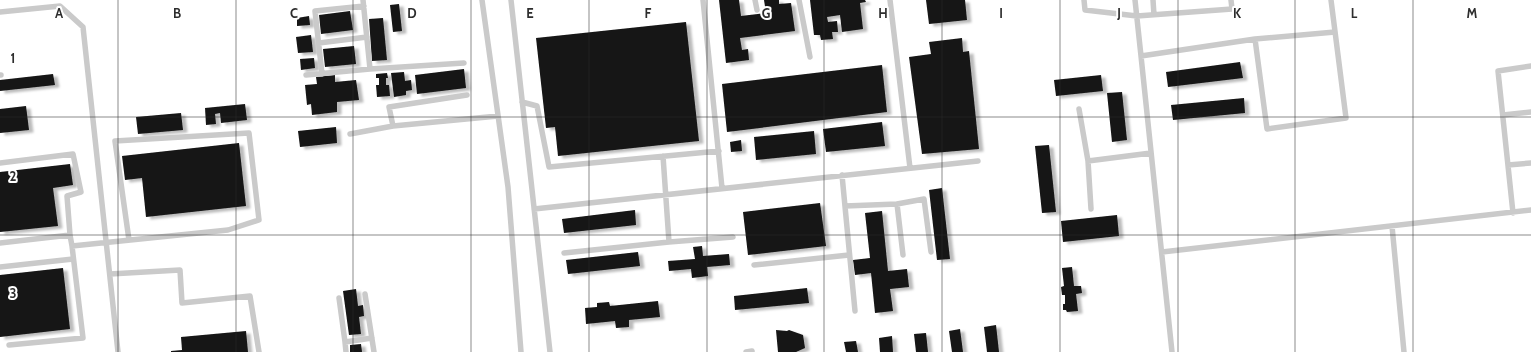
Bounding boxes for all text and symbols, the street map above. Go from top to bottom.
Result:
text: A [55,5,64,21]
text: B [173,5,181,21]
text: C [290,5,298,21]
text: D [407,5,417,21]
text: E [526,5,534,21]
text: F [645,5,652,21]
text: G [762,5,771,21]
text: H [878,5,888,21]
text: I [999,5,1003,21]
text: J [1116,5,1121,21]
text: K [1233,5,1242,21]
text: L [1351,5,1358,21]
text: M [1467,5,1478,21]
text: 1 [11,50,15,66]
text: 2 [10,168,17,184]
text: 3 [9,285,17,301]

